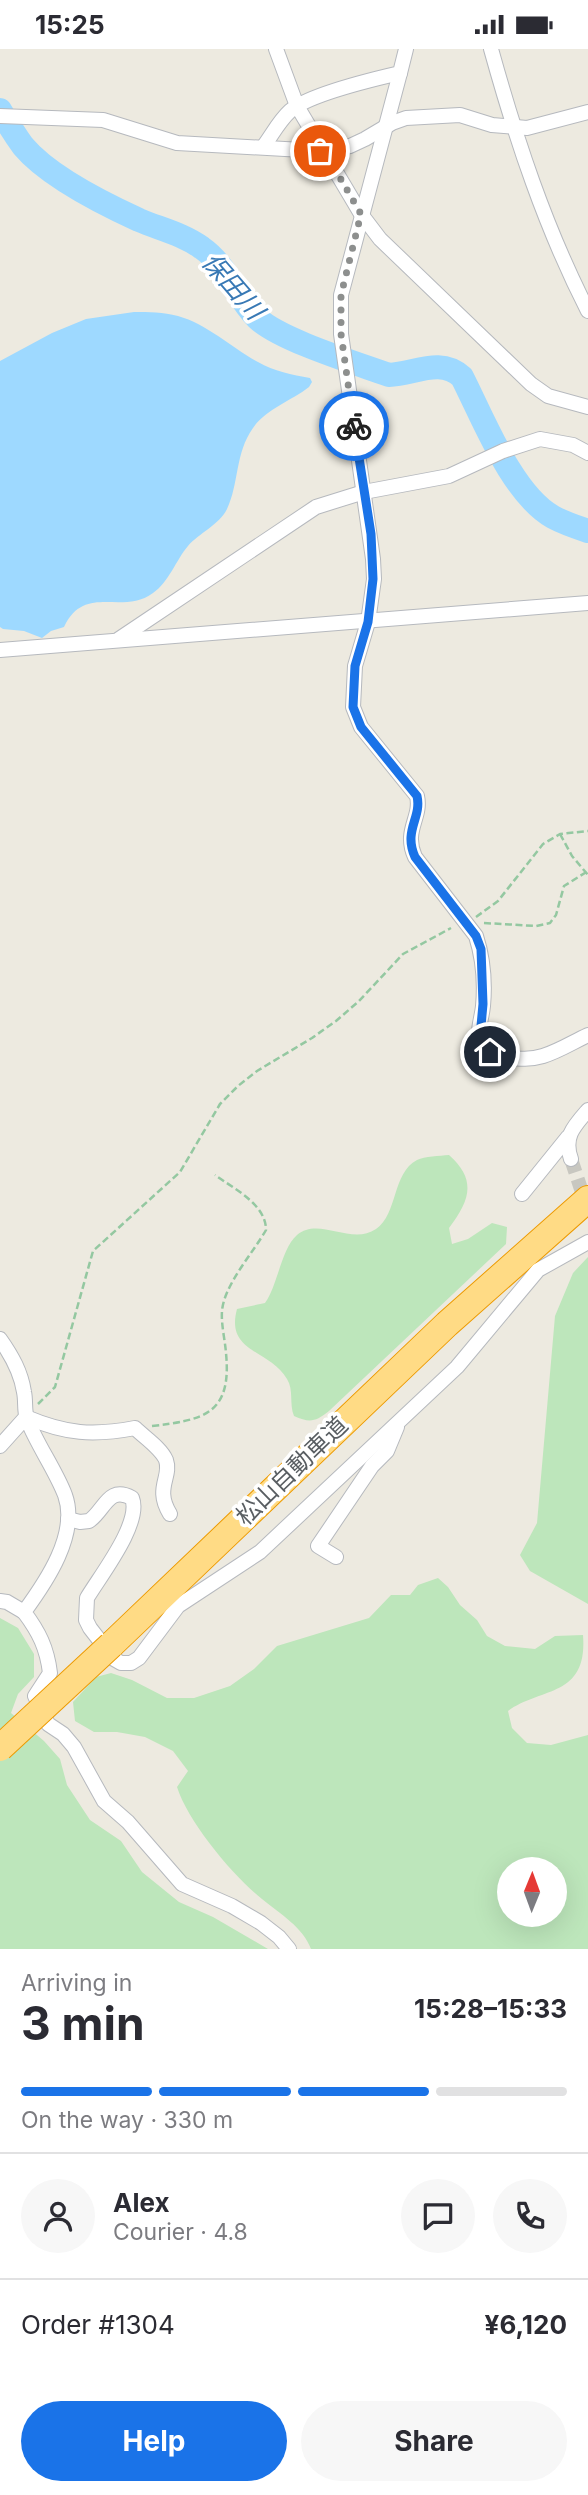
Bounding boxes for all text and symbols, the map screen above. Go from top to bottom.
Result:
text: 15:25 [35,9,105,40]
pin [290,121,350,181]
icon: bag [301,132,339,170]
water label: 保田川 [196,246,273,328]
courier [319,391,389,461]
icon: bike [335,407,373,445]
pin [460,1022,520,1082]
icon: home [471,1033,509,1071]
street label: 松山自動車道 [230,1410,354,1531]
north arrow [497,1857,567,1927]
map controls [497,1857,567,1927]
text: Arriving in [21,1969,132,1997]
text: 15:28–15:33 [414,1993,567,2024]
text: 3 min [21,1995,145,2051]
text: On the way · 330 m [21,2106,233,2134]
button: person [21,2179,95,2253]
button: chat [401,2179,475,2253]
button: phone [493,2179,567,2253]
text: Alex [113,2187,170,2218]
text: Courier · 4.8 [113,2218,248,2246]
text: Order #1304 [21,2309,175,2340]
text: ¥6,120 [485,2309,567,2340]
button: Help [21,2401,287,2481]
button: Share [301,2401,567,2481]

